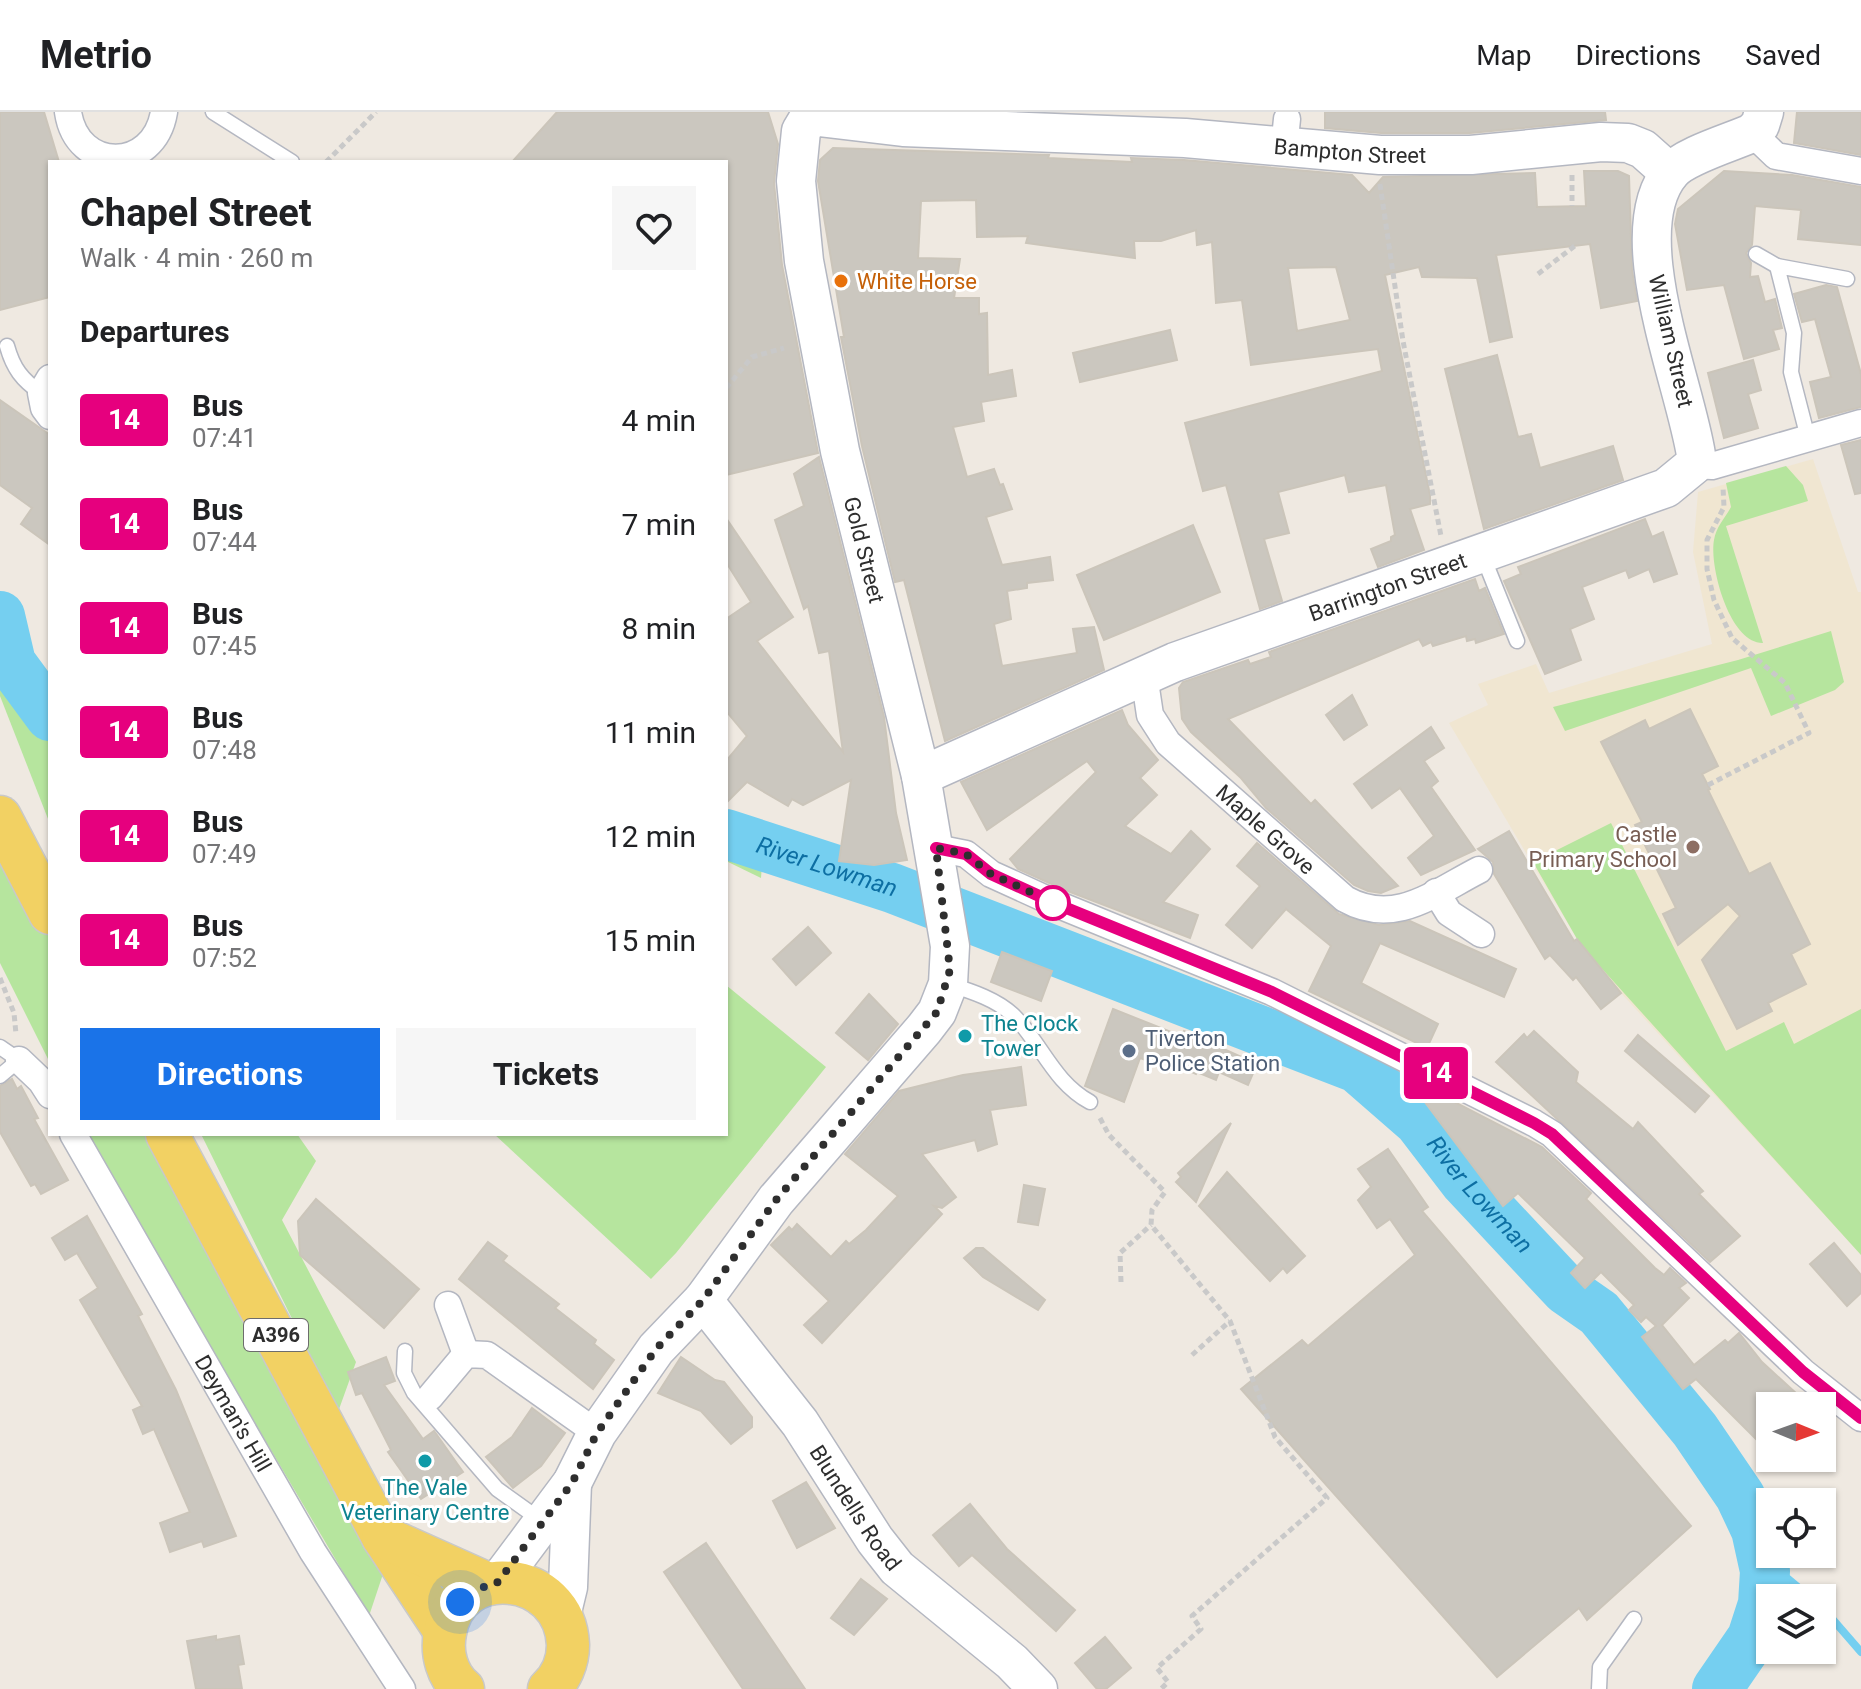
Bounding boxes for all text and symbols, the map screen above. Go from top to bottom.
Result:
text: Metrio [40,33,152,77]
text: Map [1476,39,1532,72]
text: Directions [1576,39,1701,72]
text: Saved [1745,39,1821,72]
street label: Bampton Street [1273,133,1426,168]
button: heart [612,186,696,270]
text: Chapel Street [80,191,312,235]
text: Walk · 4 min · 260 m [80,243,313,273]
place label: White Horse [857,269,977,294]
marker: White Horse [832,272,850,290]
street label: William Street [1644,272,1698,410]
text: Departures [80,314,230,349]
text: Bus [192,388,243,423]
text: 14 [108,403,140,436]
text: 4 min [622,403,696,438]
text: 07:41 [192,423,257,453]
text: Bus [192,492,243,527]
street label: Gold Street [839,494,889,606]
text: 14 [108,507,140,540]
text: 7 min [622,507,696,542]
text: 07:44 [192,527,257,557]
street label: Barrington Street [1305,547,1470,626]
text: Bus [192,596,243,631]
text: 14 [108,611,140,644]
text: 8 min [622,611,696,646]
text: 07:45 [192,631,257,661]
text: Bus [192,700,243,735]
text: 14 [108,715,140,748]
text: 11 min [605,715,696,750]
text: 07:48 [192,735,257,765]
street label: Maple Grove [1211,779,1320,879]
text: Bus [192,804,243,839]
text: 14 [108,819,140,852]
text: 12 min [605,819,696,854]
place label: Castle Primary School [1528,822,1677,872]
water label: River Lowman [753,831,901,903]
marker: Castle Primary School [1684,838,1702,856]
text: 07:49 [192,839,257,869]
unlabelled marker [1036,886,1070,920]
text: Bus [192,908,243,943]
text: 14 [108,923,140,956]
text: 15 min [605,923,696,958]
text: 07:52 [192,943,257,973]
place label: The Clock Tower [981,1011,1079,1061]
place label: Tiverton Police Station [1145,1026,1280,1076]
marker: The Clock Tower [956,1027,974,1045]
button: Directions [80,1028,380,1120]
button: Tickets [396,1028,696,1120]
marker: Tiverton Police Station [1120,1042,1138,1060]
line badge: 14 [1400,1047,1472,1099]
text: 14 [1420,1056,1452,1089]
water label: River Lowman [1421,1130,1538,1259]
road number: A396 [244,1319,308,1351]
street label: Deyman's Hill [190,1351,277,1476]
north arrow [1756,1392,1836,1472]
map controls [1756,1392,1836,1664]
street label: Blundells Road [805,1440,907,1575]
marker: The Vale Veterinary Centre [416,1452,434,1470]
place label: The Vale Veterinary Centre [341,1475,509,1525]
button: locate [1756,1488,1836,1568]
your location [440,1582,480,1622]
button: layers [1756,1584,1836,1664]

